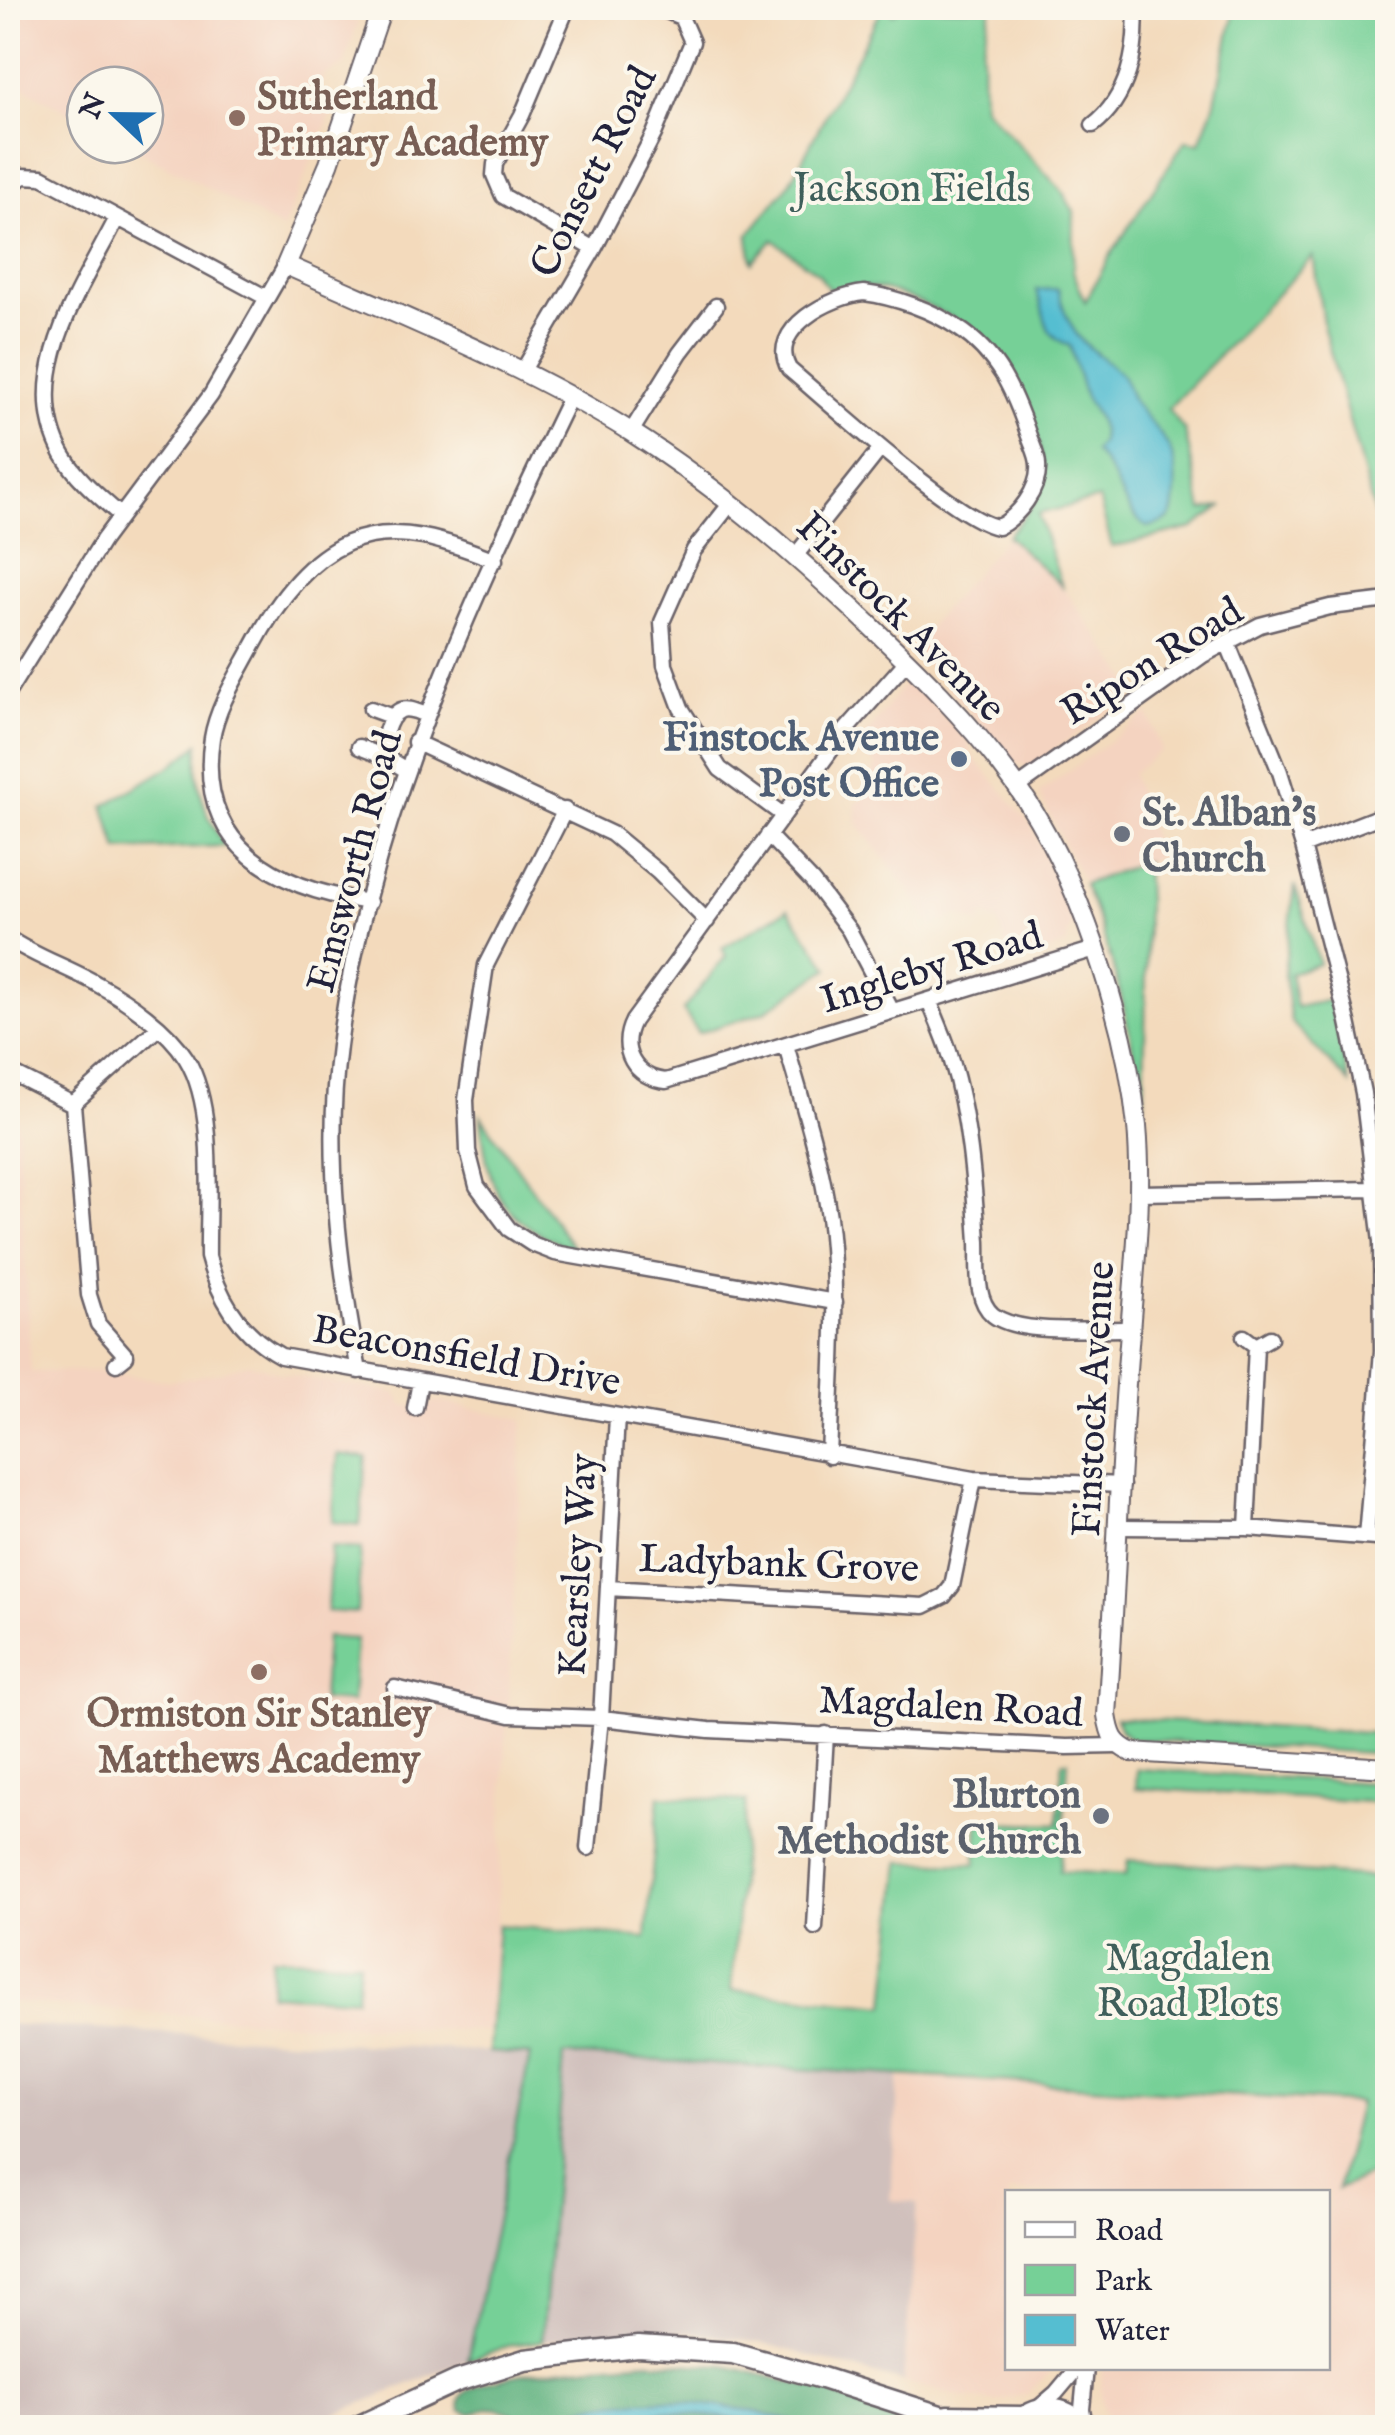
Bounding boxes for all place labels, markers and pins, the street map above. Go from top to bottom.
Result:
place label: Sutherland Primary Academy [257,73,550,170]
marker: Sutherland Primary Academy [226,107,248,129]
place label: Finstock Avenue Post Office [663,714,939,811]
marker: Finstock Avenue Post Office [948,748,970,770]
place label: St. Alban's Church [1142,789,1316,886]
marker: St. Alban's Church [1111,823,1133,845]
marker: Ormiston Sir Stanley Matthews Academy [248,1661,270,1683]
place label: Ormiston Sir Stanley Matthews Academy [87,1690,433,1787]
place label: Blurton Methodist Church [777,1771,1082,1868]
marker: Blurton Methodist Church [1090,1805,1112,1827]

